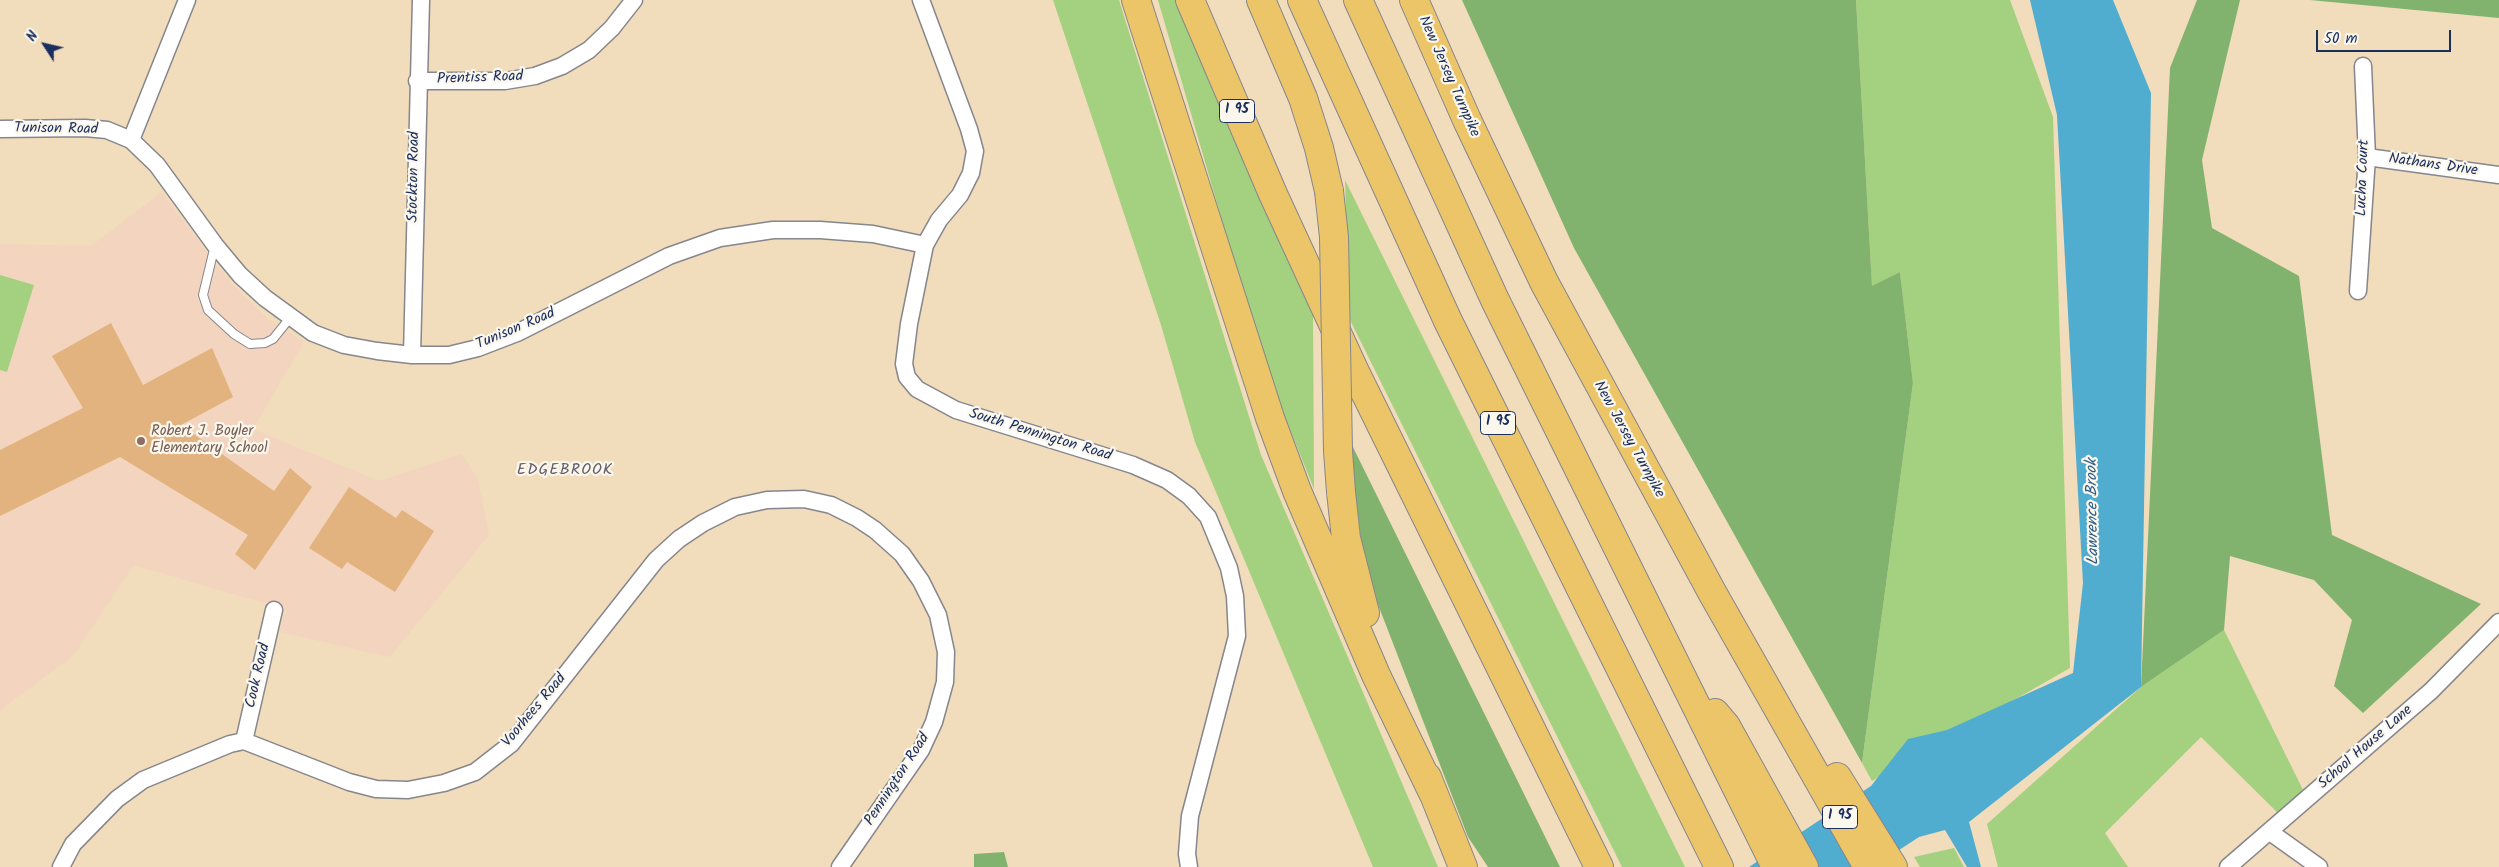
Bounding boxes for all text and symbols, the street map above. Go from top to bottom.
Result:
street label: New Jersey Turnpike [1413,14,1483,140]
north arrow [20,20,70,70]
scale bar [2319,20,2454,52]
text: N [21,26,44,46]
text: 50 m [2324,27,2358,51]
street label: Prentiss Road [437,69,523,89]
road number: I 95 [1220,100,1254,122]
street label: Tunison Road [14,120,98,140]
street label: Stockton Road [405,131,425,223]
street label: Lucha Court [2354,139,2374,217]
street label: Nathans Drive [2387,151,2479,181]
street label: Tunison Road [474,305,558,355]
street label: New Jersey Turnpike [1588,378,1668,502]
street label: South Pennington Road [967,406,1113,466]
road number: I 95 [1480,412,1516,434]
place label: Robert J. Boyler Elementary School [151,423,268,458]
marker: Robert J. Boyler Elementary School [135,435,147,447]
water label: Lawrence Brook [2083,459,2105,565]
district label: EDGEBROOK [516,461,614,481]
street label: Cook Road [243,642,275,710]
street label: Voorhees Road [499,671,571,751]
street label: School House Lane [2315,702,2417,794]
street label: Pennington Road [862,731,934,829]
road number: I 95 [1822,806,1858,829]

